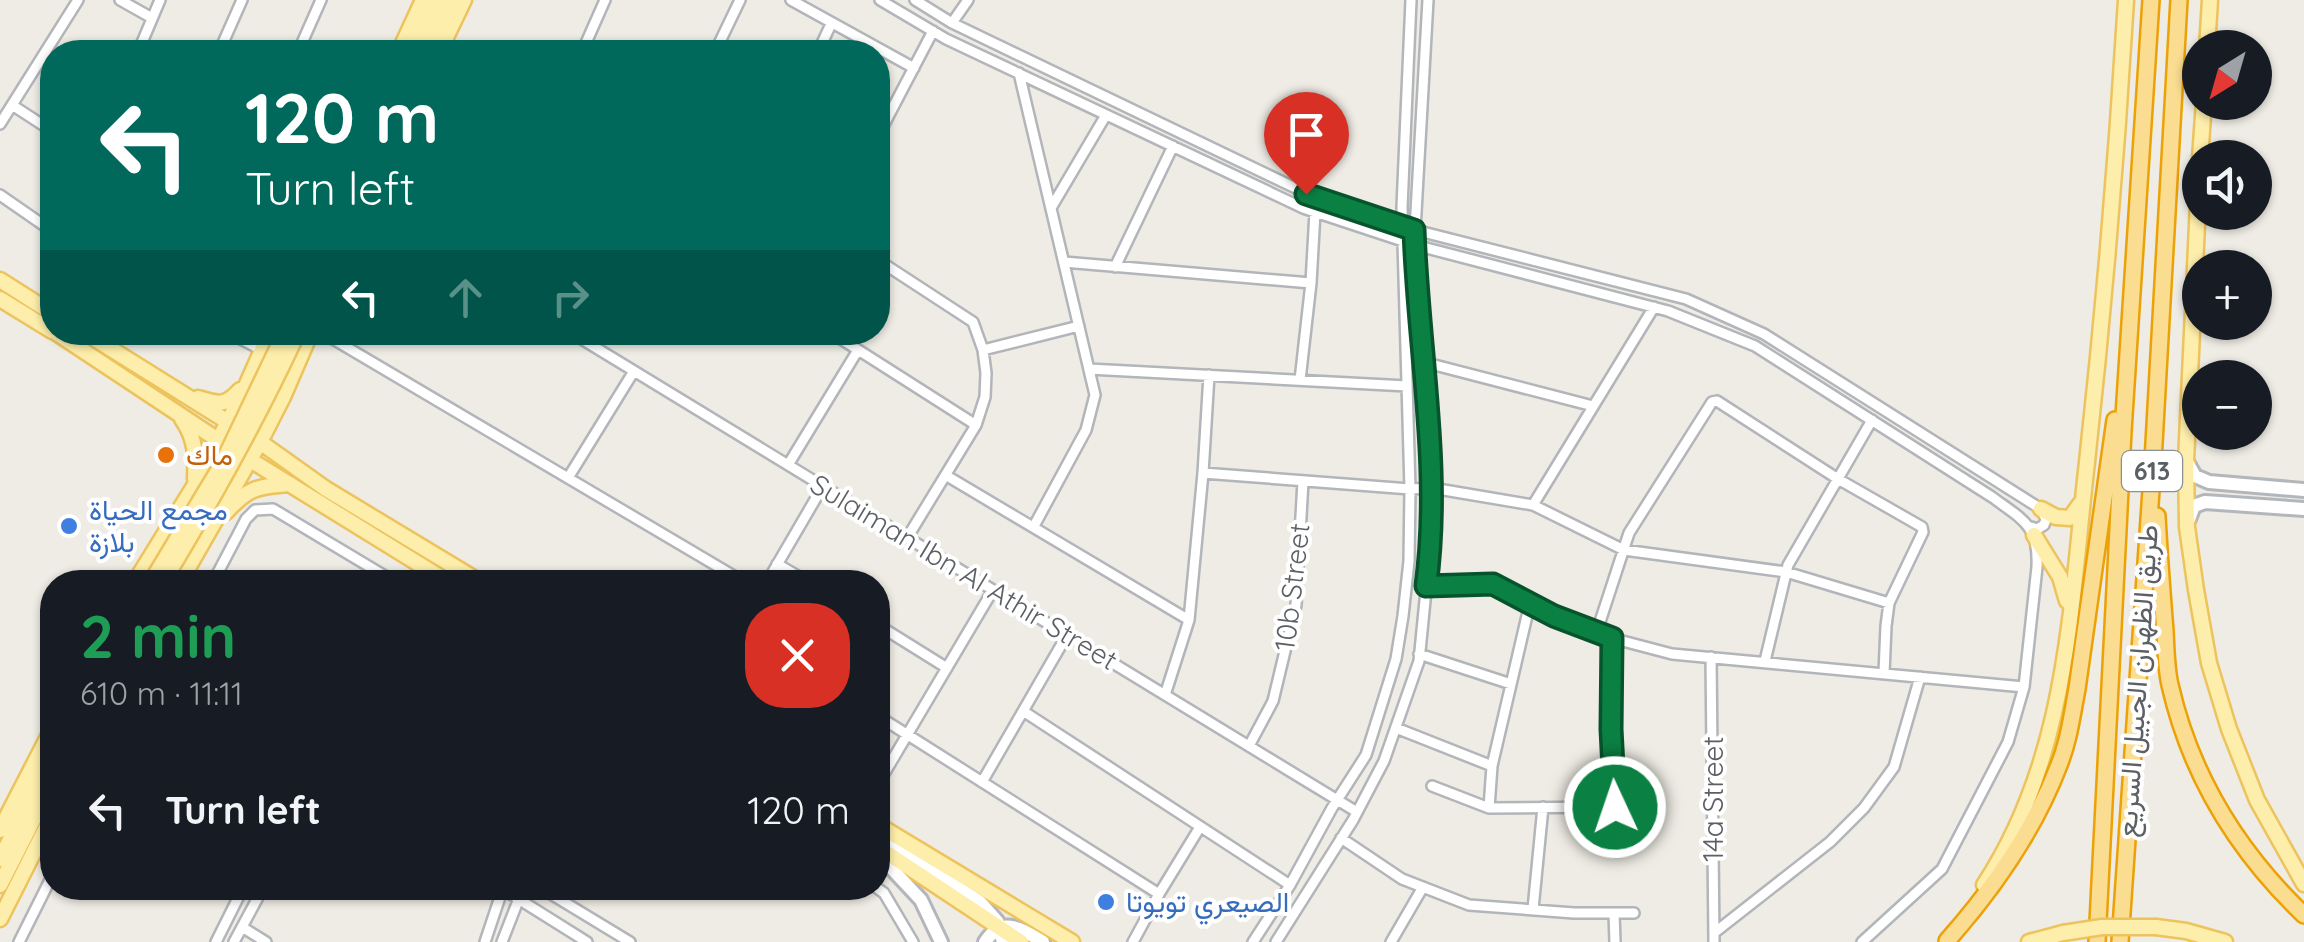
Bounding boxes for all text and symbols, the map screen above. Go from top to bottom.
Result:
north arrow [2182,30,2272,120]
map controls [2182,30,2272,450]
text: 120 m [245,73,439,161]
icon: left [80,80,210,210]
pin [1264,92,1349,195]
icon: arrive [1279,107,1334,162]
button: sound [2182,140,2272,230]
text: Turn left [245,160,415,216]
button: + [2182,250,2272,340]
icon: left [333,270,388,325]
icon: ahead [438,270,493,325]
icon: right [543,270,598,325]
button: − [2182,360,2272,450]
place label: ماك [186,437,233,472]
marker: ماك [155,444,177,466]
road number: 613 [2122,451,2182,491]
street label: Sulaiman Ibn Al Athir Street [805,466,1124,677]
place label: مجمع الحياة بلازة [89,492,228,560]
marker: مجمع الحياة بلازة [58,515,80,537]
street label: 10b Street [1266,521,1317,653]
street label: طريق الظهران الجبيل السريع [2108,523,2168,839]
text: 2 min [80,598,236,673]
button: close [745,603,850,708]
text: 610 m · 11:11 [80,673,243,713]
street label: 14a Street [1695,736,1730,862]
position arrow [1563,755,1667,859]
icon: left [80,783,135,838]
text: Turn left [165,786,321,834]
text: 120 m [747,786,850,834]
place label: الصيعري تويوتا [1126,884,1289,925]
marker: الصيعري تويوتا [1095,891,1117,913]

